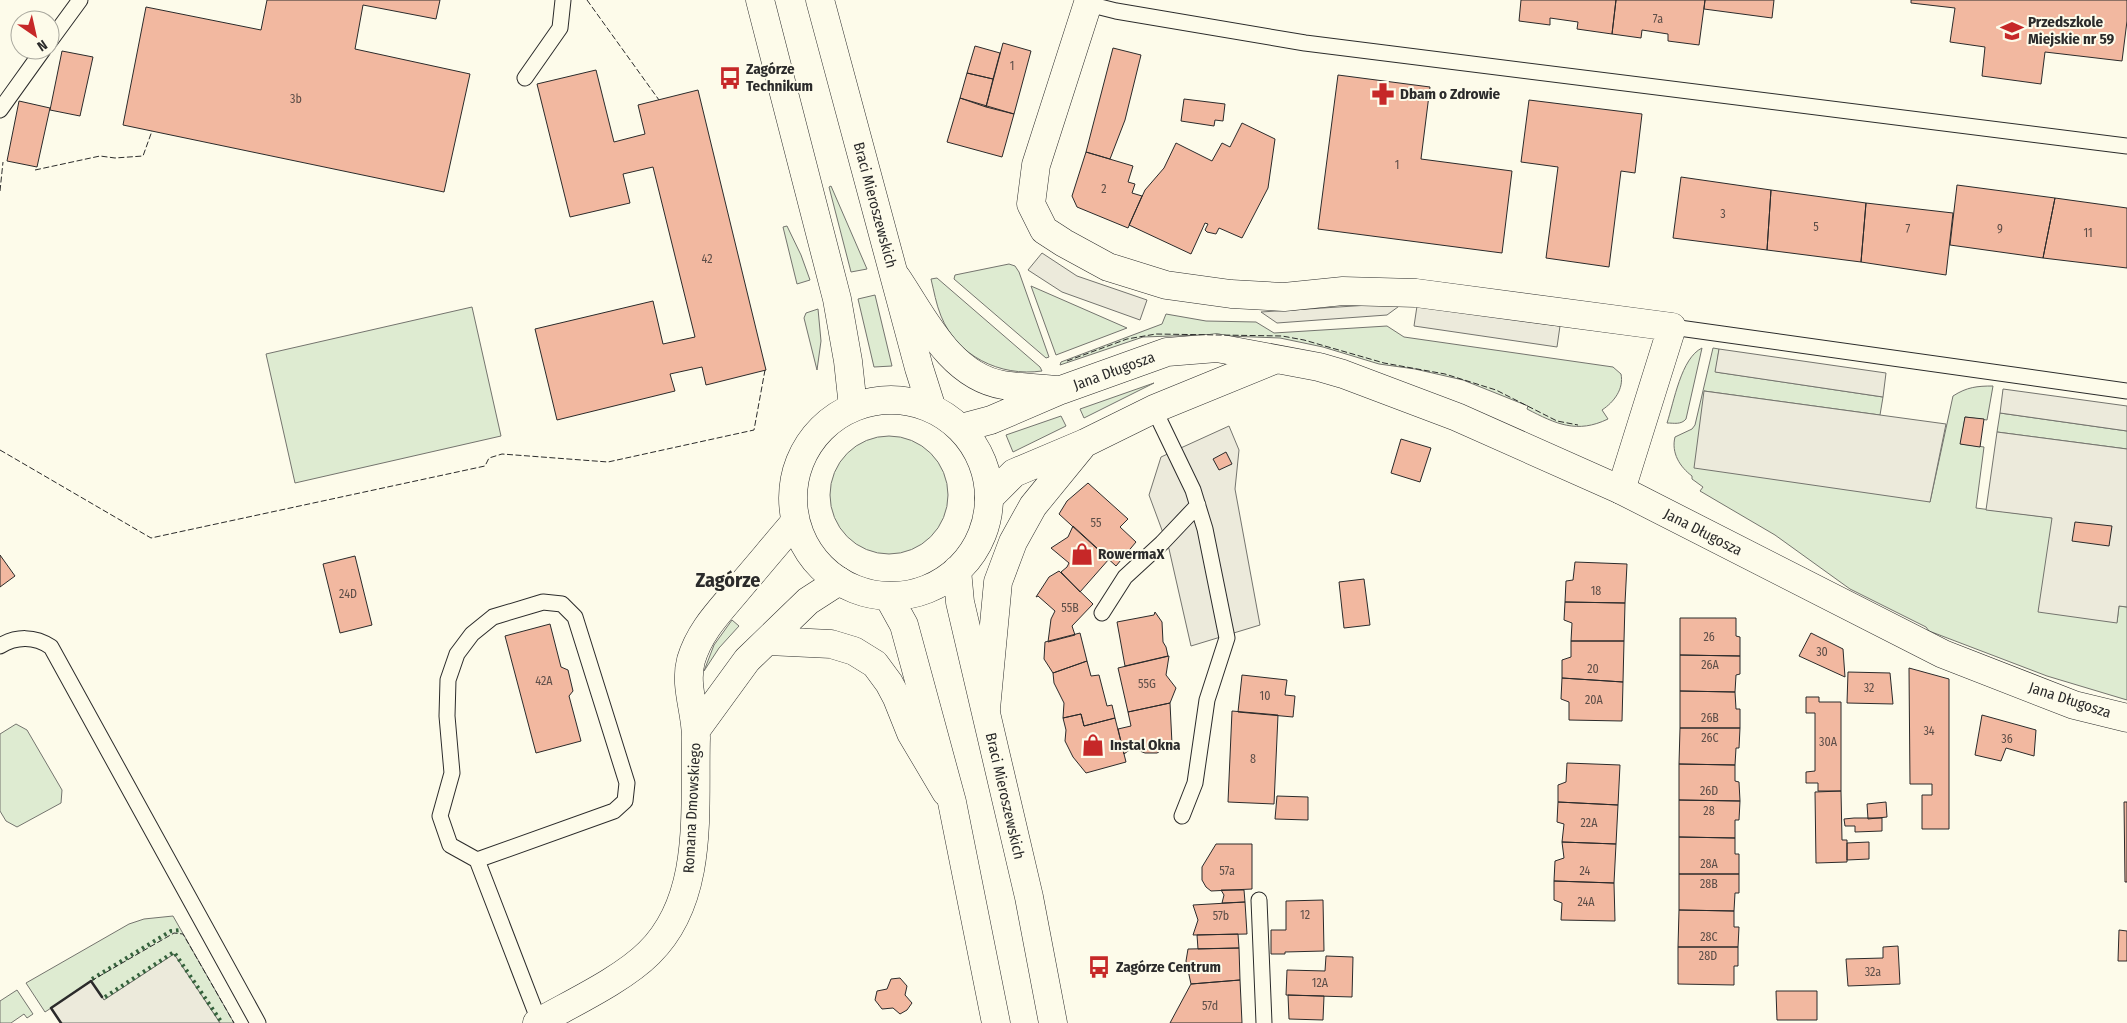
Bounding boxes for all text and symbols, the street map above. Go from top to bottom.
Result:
north arrow [10,10,60,60]
house number: 7a [1653,12,1663,26]
place label: Przedszkole Miejskie nr 59 [2028,13,2115,48]
school or university icon: Przedszkole Miejskie nr 59 [1999,18,2025,44]
text: N [34,36,50,55]
house number: 1 [1010,59,1014,73]
place label: Zagórze Technikum [746,60,813,95]
bus stop icon: Zagórze Technikum [717,65,743,91]
pharmacy icon: Dbam o Zdrowie [1370,81,1396,107]
place label: Dbam o Zdrowie [1400,85,1501,103]
house number: 3b [290,92,302,106]
street label: Braci Mieroszewskich [850,140,900,270]
house number: 1 [1395,158,1399,172]
house number: 2 [1101,182,1107,196]
house number: 3 [1720,207,1726,221]
house number: 5 [1813,220,1819,234]
house number: 7 [1906,222,1911,236]
house number: 9 [1997,222,2003,236]
house number: 11 [2083,226,2093,240]
house number: 42 [702,252,712,266]
street label: Jana Długosza [1071,348,1157,394]
street label: Jana Długosza [1661,505,1745,559]
house number: 55 [1091,516,1102,530]
shop icon: RowermaX [1069,541,1095,567]
place label: RowermaX [1098,545,1166,563]
district label: Zagórze [696,568,760,592]
house number: 18 [1591,584,1601,598]
house number: 24D [339,587,357,601]
house number: 55B [1061,601,1079,615]
house number: 26 [1703,630,1715,644]
house number: 30 [1816,645,1828,659]
house number: 26A [1701,658,1719,672]
house number: 20 [1587,662,1599,676]
house number: 42A [535,674,553,688]
house number: 55G [1138,677,1156,691]
street label: Jana Długosza [2027,678,2113,722]
house number: 32 [1864,681,1874,695]
house number: 10 [1260,689,1270,703]
house number: 20A [1585,693,1604,707]
house number: 26B [1701,711,1719,725]
house number: 34 [1923,724,1935,738]
street label: Braci Mieroszewskich [982,731,1028,861]
house number: 26C [1701,731,1719,745]
shop icon: Instal Okna [1080,732,1106,758]
house number: 36 [2001,732,2013,746]
house number: 30A [1819,735,1838,749]
place label: Instal Okna [1110,736,1181,754]
street label: Romana Dmowskiego [680,742,704,874]
house number: 8 [1250,752,1256,766]
house number: 26D [1700,784,1718,798]
house number: 28 [1703,804,1715,818]
house number: 22A [1581,816,1598,830]
house number: 28A [1700,857,1718,871]
house number: 57a [1219,864,1235,878]
house number: 24 [1580,864,1591,878]
house number: 28B [1700,877,1718,891]
house number: 24A [1577,895,1595,909]
house number: 12 [1300,908,1310,922]
house number: 57b [1213,909,1229,923]
house number: 28C [1700,930,1718,944]
house number: 28D [1699,949,1717,963]
bus stop icon: Zagórze Centrum [1086,954,1112,980]
place label: Zagórze Centrum [1116,958,1221,976]
house number: 32a [1865,965,1881,979]
house number: 12A [1312,976,1329,990]
house number: 57d [1202,999,1218,1013]

